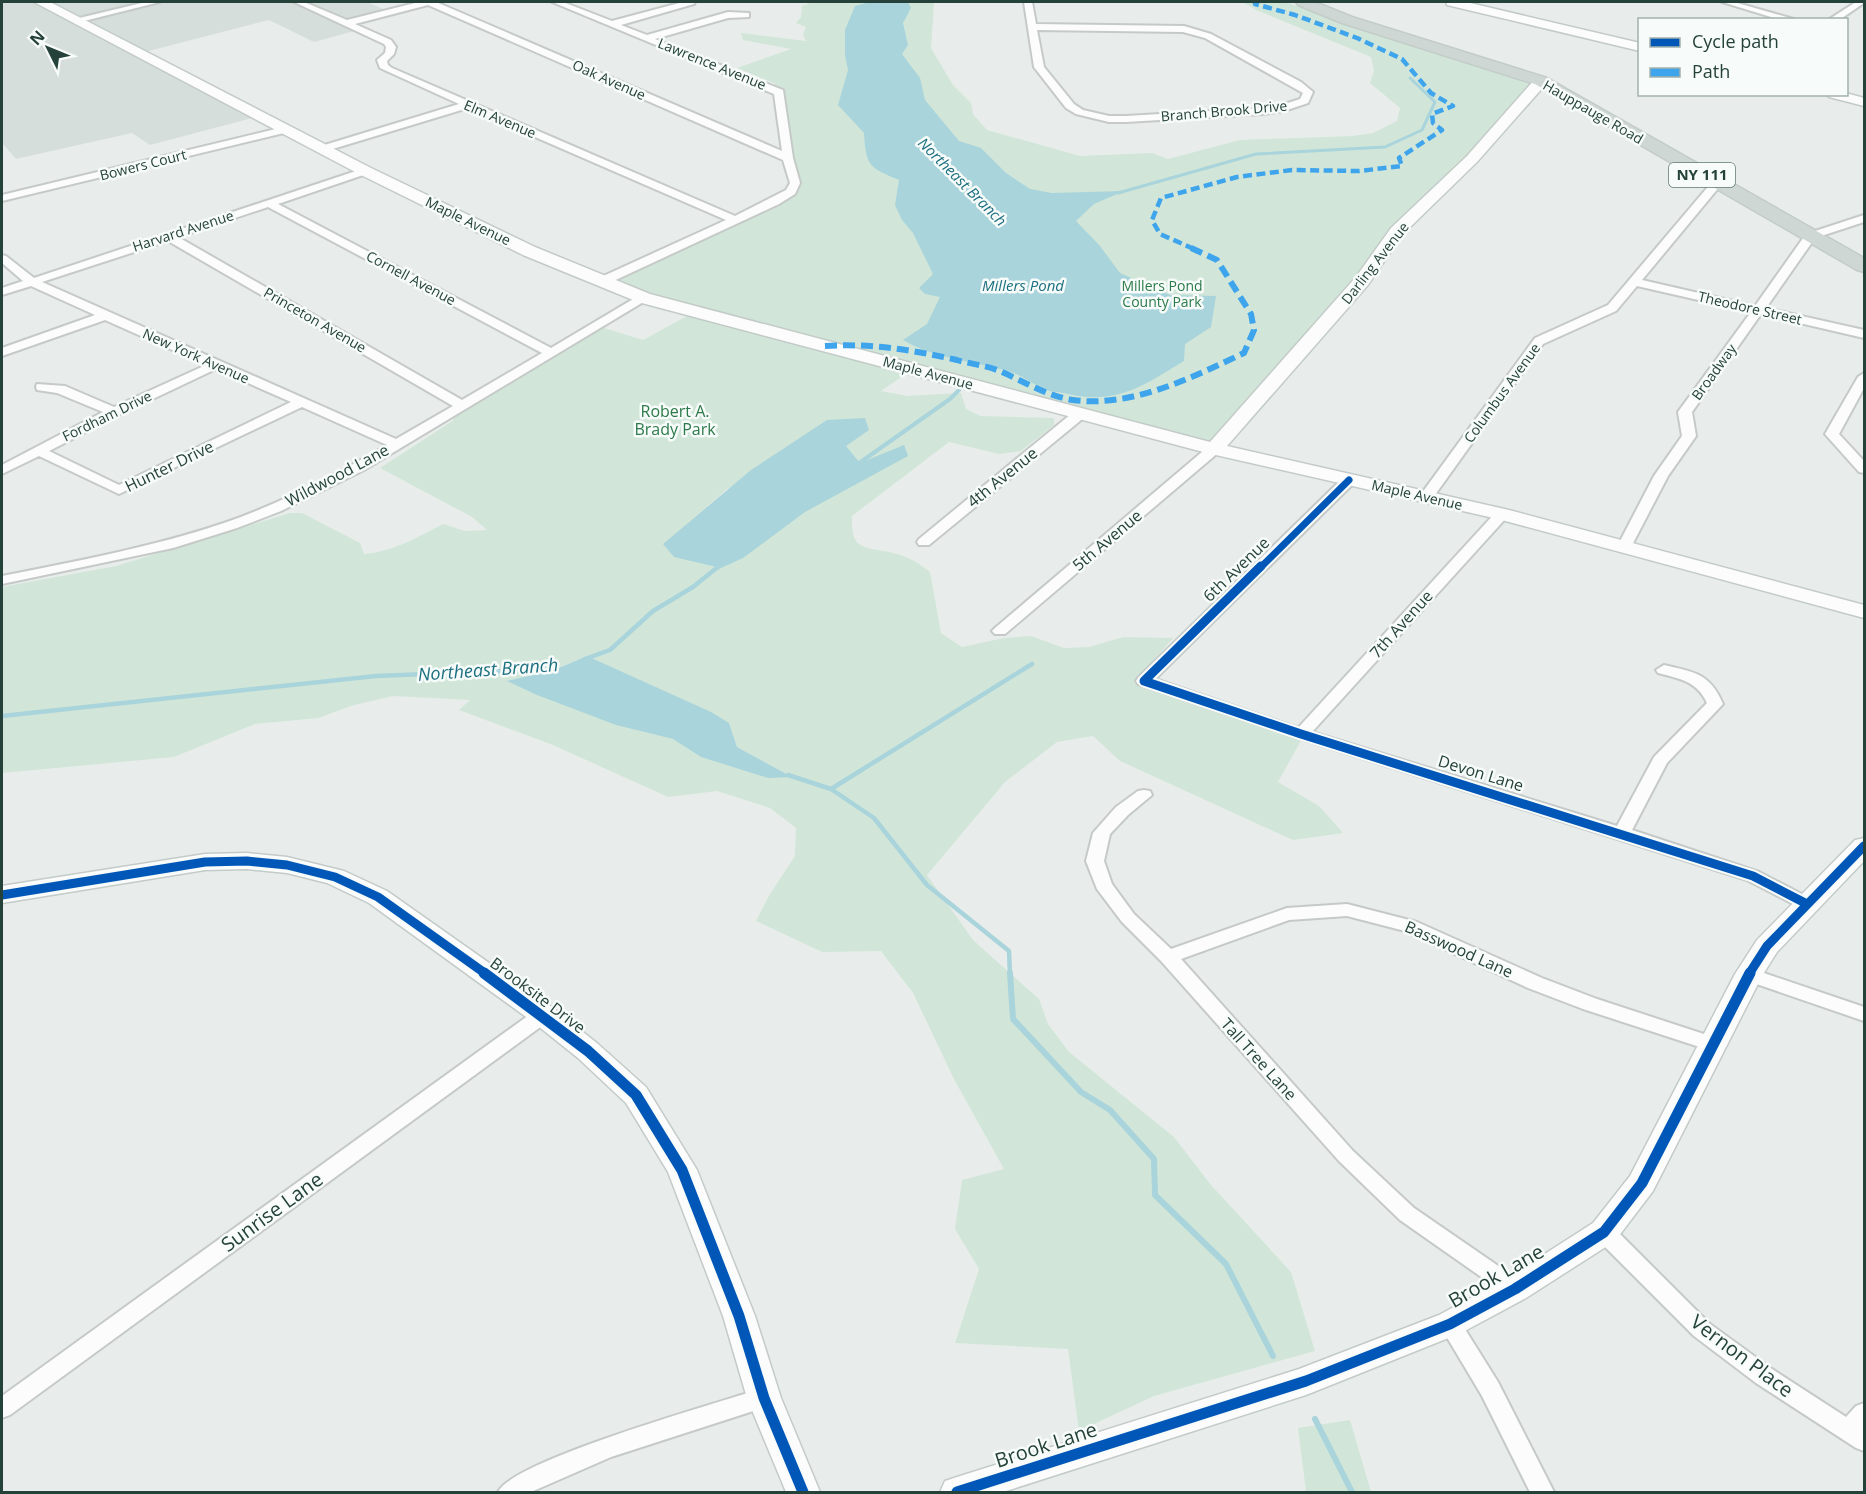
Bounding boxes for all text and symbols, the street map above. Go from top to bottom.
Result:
north arrow [18,18,78,78]
legend [1638,18,1848,96]
text: N [25,26,50,50]
text: Cycle path [1692,29,1779,53]
street label: Lawrence Avenue [655,33,769,94]
street label: Oak Avenue [570,55,649,104]
text: Path [1692,59,1730,83]
street label: Hauppauge Road [1540,75,1647,148]
street label: Elm Avenue [461,95,539,142]
street label: Branch Brook Drive [1160,95,1288,125]
water label: Northeast Branch [914,133,1011,230]
street label: Bowers Court [98,145,188,184]
road number: NY 111 [1669,163,1735,187]
street label: Maple Avenue [422,192,514,249]
street label: Harvard Avenue [130,205,236,256]
street label: Darling Avenue [1337,218,1413,308]
street label: Cornell Avenue [363,246,459,309]
water label: Millers Pond [982,275,1064,295]
park label: Millers Pond County Park [1121,276,1203,311]
street label: Princeton Avenue [261,283,370,357]
street label: Theodore Street [1696,286,1804,329]
street label: New York Avenue [140,324,253,388]
street label: Columbus Avenue [1459,339,1544,446]
street label: Broadway [1687,339,1741,404]
street label: Maple Avenue [881,351,975,394]
street label: Fordham Drive [59,386,155,445]
park label: Robert A. Brady Park [634,400,716,440]
street label: Hunter Drive [121,435,217,497]
street label: Wildwood Lane [281,438,393,512]
street label: 4th Avenue [962,442,1042,512]
street label: Maple Avenue [1370,475,1465,514]
street label: 5th Avenue [1068,504,1146,576]
street label: 6th Avenue [1198,532,1274,606]
street label: 7th Avenue [1365,585,1437,663]
water label: Northeast Branch [417,652,559,686]
street label: Devon Lane [1436,750,1526,796]
street label: Basswood Lane [1401,915,1517,983]
street label: Brooksite Drive [486,952,590,1038]
street label: Tall Tree Lane [1216,1013,1302,1105]
street label: Sunrise Lane [215,1165,328,1258]
street label: Brook Lane [1443,1237,1548,1314]
street label: Vernon Place [1685,1308,1799,1403]
street label: Brook Lane [991,1415,1100,1474]

